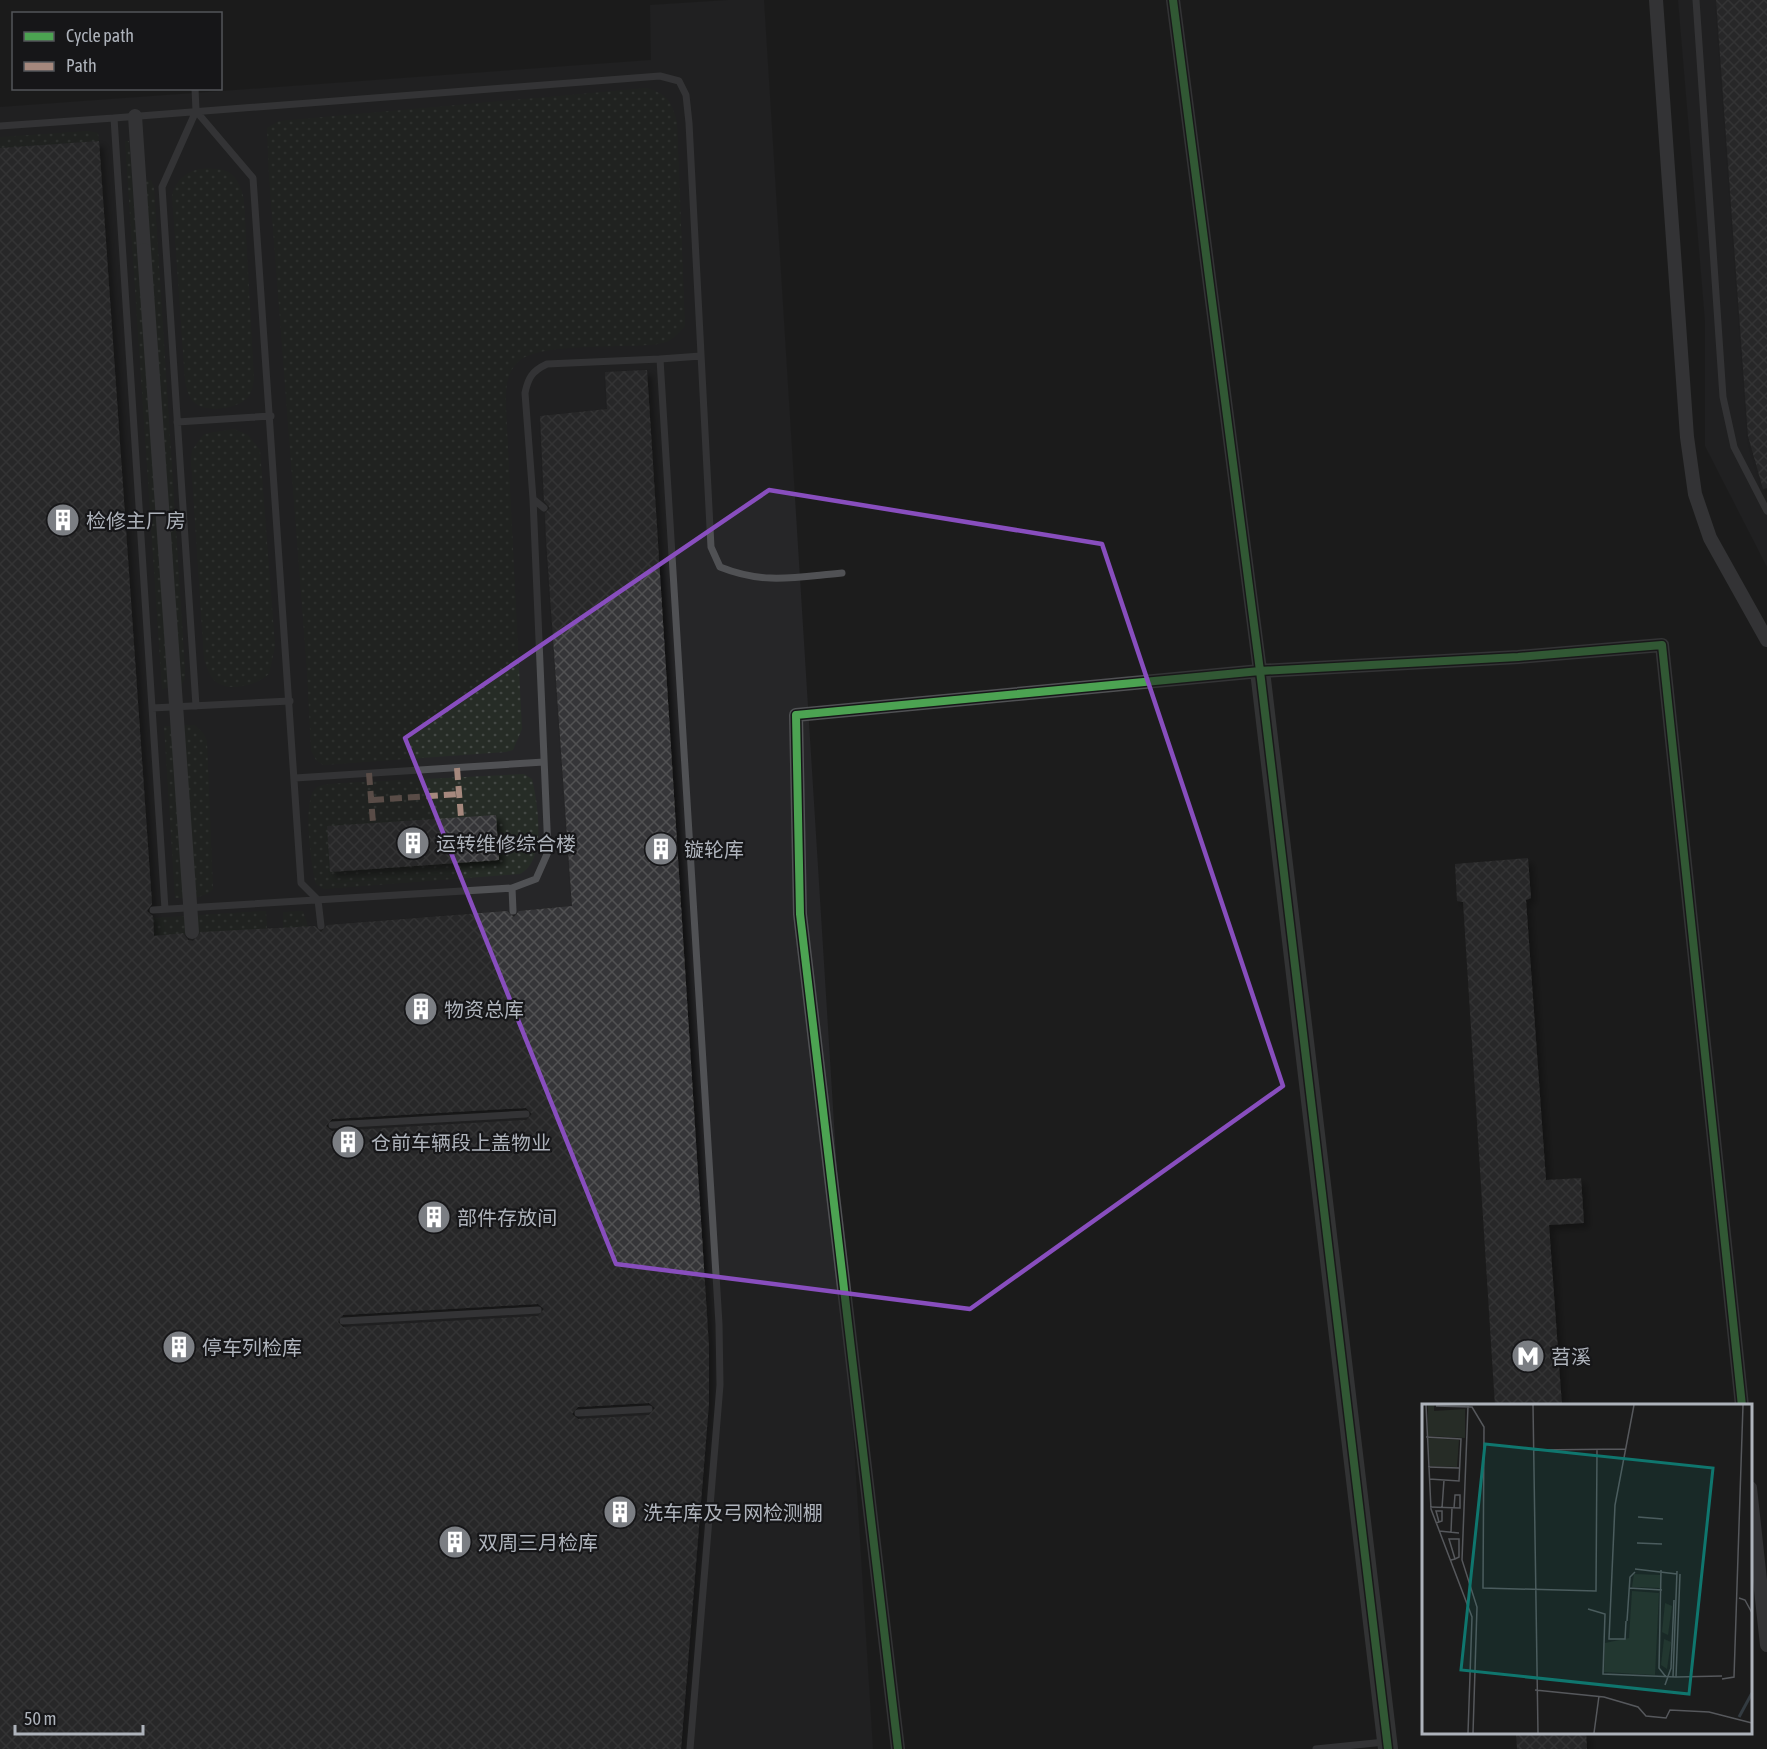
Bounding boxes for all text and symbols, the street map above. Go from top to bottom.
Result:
legend [12,12,222,90]
text: Cycle path [66,25,134,46]
text: Path [66,55,97,76]
building icon: 检修主厂房 [45,502,81,538]
place label: 检修主厂房 [86,509,186,532]
building icon: 运转维修综合楼 [395,825,431,861]
building icon: 镟轮库 [643,831,679,867]
place label: 运转维修综合楼 [436,832,576,855]
place label: 镟轮库 [684,838,744,861]
building icon: 物资总库 [403,991,439,1027]
place label: 物资总库 [444,998,524,1021]
building icon: 仓前车辆段上盖物业 [330,1124,366,1160]
place label: 仓前车辆段上盖物业 [371,1131,551,1154]
building icon: 部件存放间 [416,1199,452,1235]
place label: 部件存放间 [457,1206,557,1229]
building icon: 停车列检库 [161,1329,197,1365]
place label: 停车列检库 [202,1336,302,1359]
metro station icon: 苕溪 [1510,1338,1546,1374]
place label: 苕溪 [1551,1345,1591,1368]
inset map [1422,1404,1752,1734]
building icon: 洗车库及弓网检测棚 [602,1494,638,1530]
place label: 洗车库及弓网检测棚 [643,1501,823,1524]
building icon: 双周三月检库 [437,1524,473,1560]
place label: 双周三月检库 [478,1531,598,1554]
scale bar [15,1698,142,1736]
text: 50 m [24,1708,56,1729]

